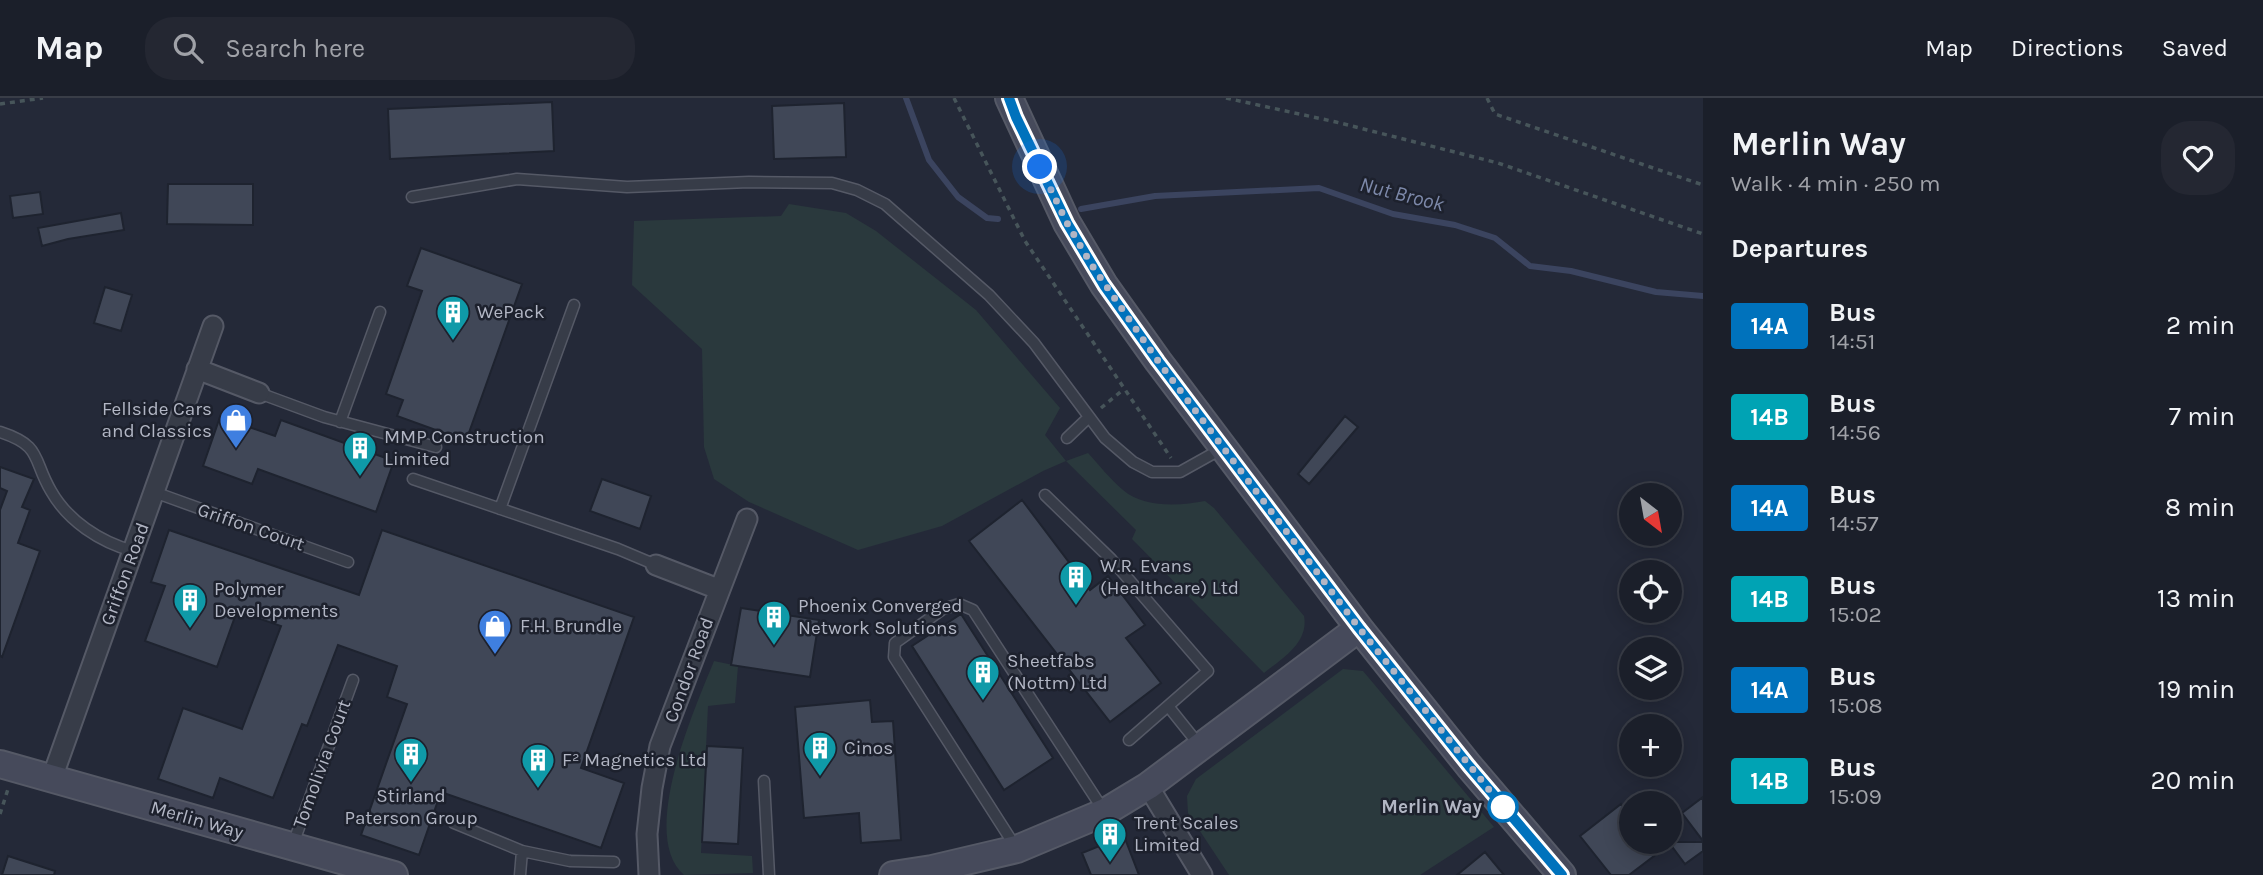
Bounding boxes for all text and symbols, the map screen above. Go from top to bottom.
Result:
search box [145,17,635,80]
text: Map [35,29,103,67]
icon: search [169,29,207,67]
text: Search here [225,33,365,64]
text: Map [1925,34,1973,62]
text: Directions [2011,34,2124,62]
text: Saved [2162,34,2228,62]
button: heart [2161,121,2235,195]
text: Merlin Way [1731,125,1906,163]
your location [1022,149,1057,184]
text: Walk · 4 min · 250 m [1731,170,1940,197]
water label: Nut Brook [1357,172,1447,216]
text: Departures [1731,233,1868,264]
building icon: WePack [434,293,472,342]
text: Bus [1829,297,1876,328]
place label: WePack [477,301,545,323]
text: 2 min [2166,310,2235,341]
text: 14A [1751,312,1788,340]
text: 14:51 [1829,328,1875,355]
text: Bus [1829,388,1876,419]
place label: Fellside Cars and Classics [101,398,212,442]
shop icon: Fellside Cars and Classics [217,401,255,450]
text: 7 min [2169,401,2235,432]
text: 14B [1750,403,1789,431]
text: 14:56 [1829,419,1881,446]
place label: MMP Construction Limited [384,426,545,470]
building icon: MMP Construction Limited [341,429,379,478]
text: Bus [1829,479,1876,510]
north arrow [1619,483,1682,546]
map controls [1619,483,1682,854]
text: 8 min [2165,492,2235,523]
text: 14A [1751,494,1788,522]
street label: Griffon Court [195,498,307,556]
text: 14:57 [1829,510,1879,537]
street label: Griffon Road [96,520,154,628]
place label: W.R. Evans (Healthcare) Ltd [1100,555,1239,599]
building icon: W.R. Evans (Healthcare) Ltd [1057,558,1095,607]
button: locate [1619,560,1682,623]
text: Bus [1829,570,1876,601]
place label: Polymer Developments [214,578,339,622]
building icon: Polymer Developments [171,581,209,630]
text: 13 min [2157,583,2235,614]
text: 14B [1750,585,1789,613]
place label: Phoenix Converged Network Solutions [798,595,963,639]
building icon: Phoenix Converged Network Solutions [755,598,793,647]
text: 15:02 [1829,601,1882,628]
shop icon: F.H. Brundle [476,607,514,656]
street label: Condor Road [660,614,718,726]
place label: F.H. Brundle [520,615,622,637]
button: layers [1619,637,1682,700]
place label: Sheetfabs (Nottm) Ltd [1007,650,1108,694]
building icon: Sheetfabs (Nottm) Ltd [964,653,1002,702]
text: Bus [1829,661,1876,692]
text: 19 min [2157,674,2235,705]
text: 14A [1751,676,1788,704]
text: 15:08 [1829,692,1883,719]
street label: Tomolivia Court [289,697,355,831]
button: + [1619,714,1682,777]
building icon: Cinos [801,729,839,778]
building icon: Stirland Paterson Group [392,735,430,784]
place label: Cinos [844,737,893,759]
building icon: F² Magnetics Ltd [519,741,557,790]
place label: F² Magnetics Ltd [562,749,707,771]
text: Bus [1829,752,1876,783]
text: 20 min [2151,765,2235,796]
text: 14B [1750,767,1789,795]
text: 15:09 [1829,783,1882,810]
place label: Stirland Paterson Group [344,785,478,829]
button: − [1619,791,1682,854]
marker: Merlin Way [1488,792,1518,822]
street label: Merlin Way [148,796,246,844]
place label: Merlin Way [1381,796,1482,818]
place label: Trent Scales Limited [1134,812,1239,856]
building icon: Trent Scales Limited [1091,815,1129,864]

